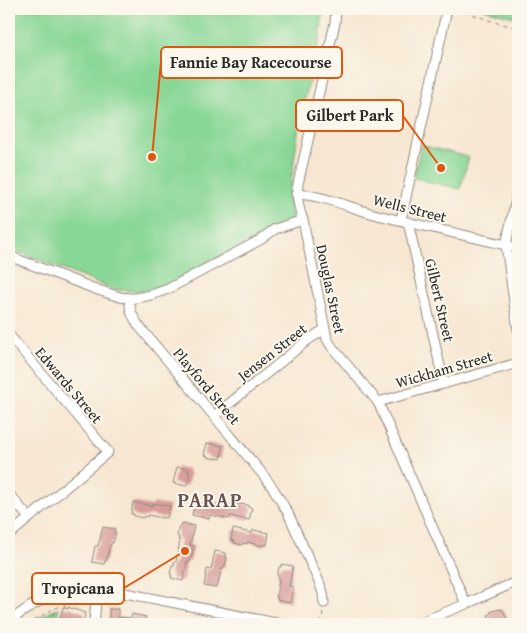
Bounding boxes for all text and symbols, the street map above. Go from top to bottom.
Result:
callout: Fannie Bay Racecourse [161,47,342,78]
text: Fannie Bay Racecourse [170,50,332,74]
callout: Gilbert Park [296,100,403,131]
text: Gilbert Park [306,103,394,127]
street label: Wells Street [371,189,450,227]
street label: Douglas Street [311,242,351,336]
street label: Gilbert Street [420,256,460,344]
street label: Jensen Street [231,318,312,387]
street label: Edwards Street [31,342,108,428]
street label: Playford Street [169,343,246,430]
street label: Wickham Street [393,345,496,393]
district label: PARAP [177,485,243,514]
callout: Tropicana [32,573,124,604]
text: Tropicana [42,576,115,600]

